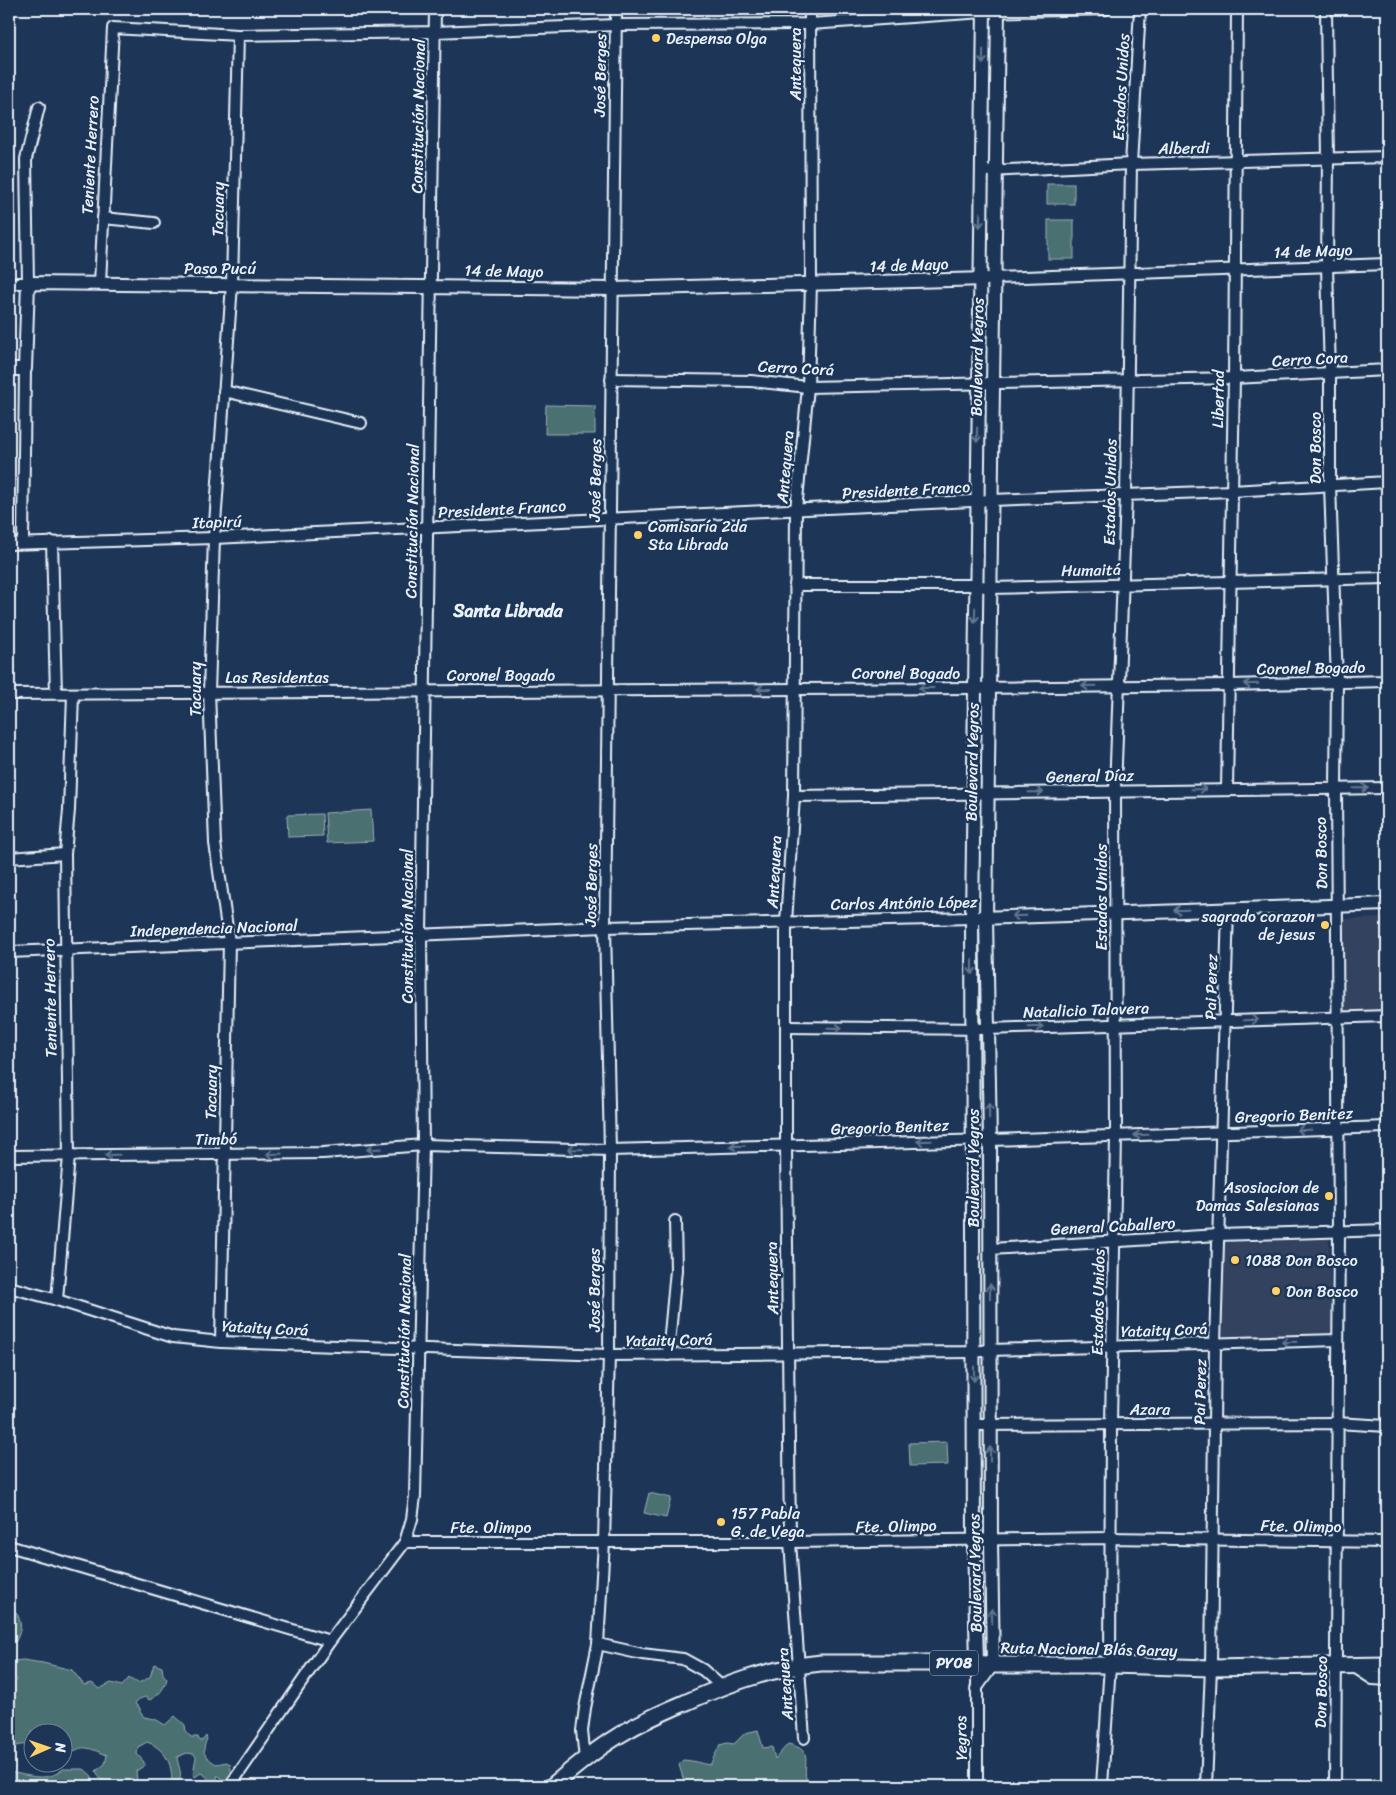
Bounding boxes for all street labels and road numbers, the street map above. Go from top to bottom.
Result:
street label: Antequera [781,27,810,102]
street label: José Berges [585,32,615,118]
street label: Estados Unidos [1104,32,1138,141]
street label: Constitución Nacional [402,38,434,194]
street label: Teniente Herrero [72,95,108,215]
street label: Alberdi [1157,133,1210,163]
street label: Tacuary [203,181,233,237]
street label: 14 de Mayo [1273,235,1353,267]
street label: 14 de Mayo [869,249,949,281]
street label: Paso Pucú [184,254,256,283]
street label: 14 de Mayo [464,256,544,286]
street label: Boulevard Yegros [961,297,993,417]
street label: Cerro Cora [1271,343,1349,375]
street label: Cerro Corá [757,352,835,384]
street label: Libertad [1203,368,1233,428]
street label: Don Bosco [1301,412,1330,484]
street label: Antequera [767,429,803,506]
street label: José Berges [580,437,610,523]
street label: Estados Unidos [1095,438,1125,546]
street label: Constitución Nacional [396,443,428,599]
street label: Presidente Franco [841,472,971,508]
street label: Presidente Franco [437,491,567,527]
street label: Itapirú [191,507,243,537]
street label: Humaitá [1061,555,1121,585]
street label: Coronel Bogado [1256,653,1366,683]
street label: Coronel Bogado [852,659,960,688]
street label: Tacuary [181,661,210,716]
street label: Coronel Bogado [447,661,555,690]
street label: Las Residentas [225,663,329,692]
street label: Boulevard Yegros [956,702,988,822]
street label: General Díaz [1046,761,1135,791]
street label: Don Bosco [1306,817,1336,889]
street label: Antequera [758,835,790,910]
street label: José Berges [576,842,606,928]
street label: Estados Unidos [1087,843,1116,950]
street label: Constitución Nacional [393,848,422,1003]
street label: Carlos António López [830,887,978,919]
street label: Independencia Nacional [129,911,299,945]
street label: Teniente Herrero [34,938,66,1058]
street label: Pai Perez [1196,953,1226,1020]
street label: Natalicio Talavera [1022,993,1150,1027]
street label: Tacuary [196,1064,226,1120]
street label: Gregorio Benitez [1234,1098,1354,1132]
street label: Boulevard Yegros [959,1108,988,1227]
street label: Gregorio Benitez [830,1110,950,1144]
street label: Timbó [195,1124,238,1154]
street label: General Caballero [1050,1208,1176,1244]
street label: Antequera [757,1241,787,1316]
street label: José Berges [580,1248,609,1333]
street label: Estados Unidos [1083,1248,1113,1356]
street label: Constitución Nacional [388,1253,420,1409]
street label: Yataity Corá [221,1311,309,1345]
street label: Yataity Corá [1120,1314,1208,1346]
street label: Yataity Corá [625,1325,713,1355]
street label: Pai Perez [1185,1358,1215,1425]
street label: Azara [1129,1395,1171,1424]
street label: Fte. Olimpo [855,1511,937,1541]
street label: Fte. Olimpo [1260,1511,1342,1541]
street label: Fte. Olimpo [451,1513,532,1542]
street label: Boulevard Yegros [959,1513,991,1633]
street label: Ruta Nacional Blás Garay [1000,1633,1178,1665]
street label: Antequera [768,1647,802,1722]
road number: PY08 [930,1650,978,1676]
street label: Don Bosco [1306,1656,1336,1728]
street label: Yegros [946,1715,976,1761]

